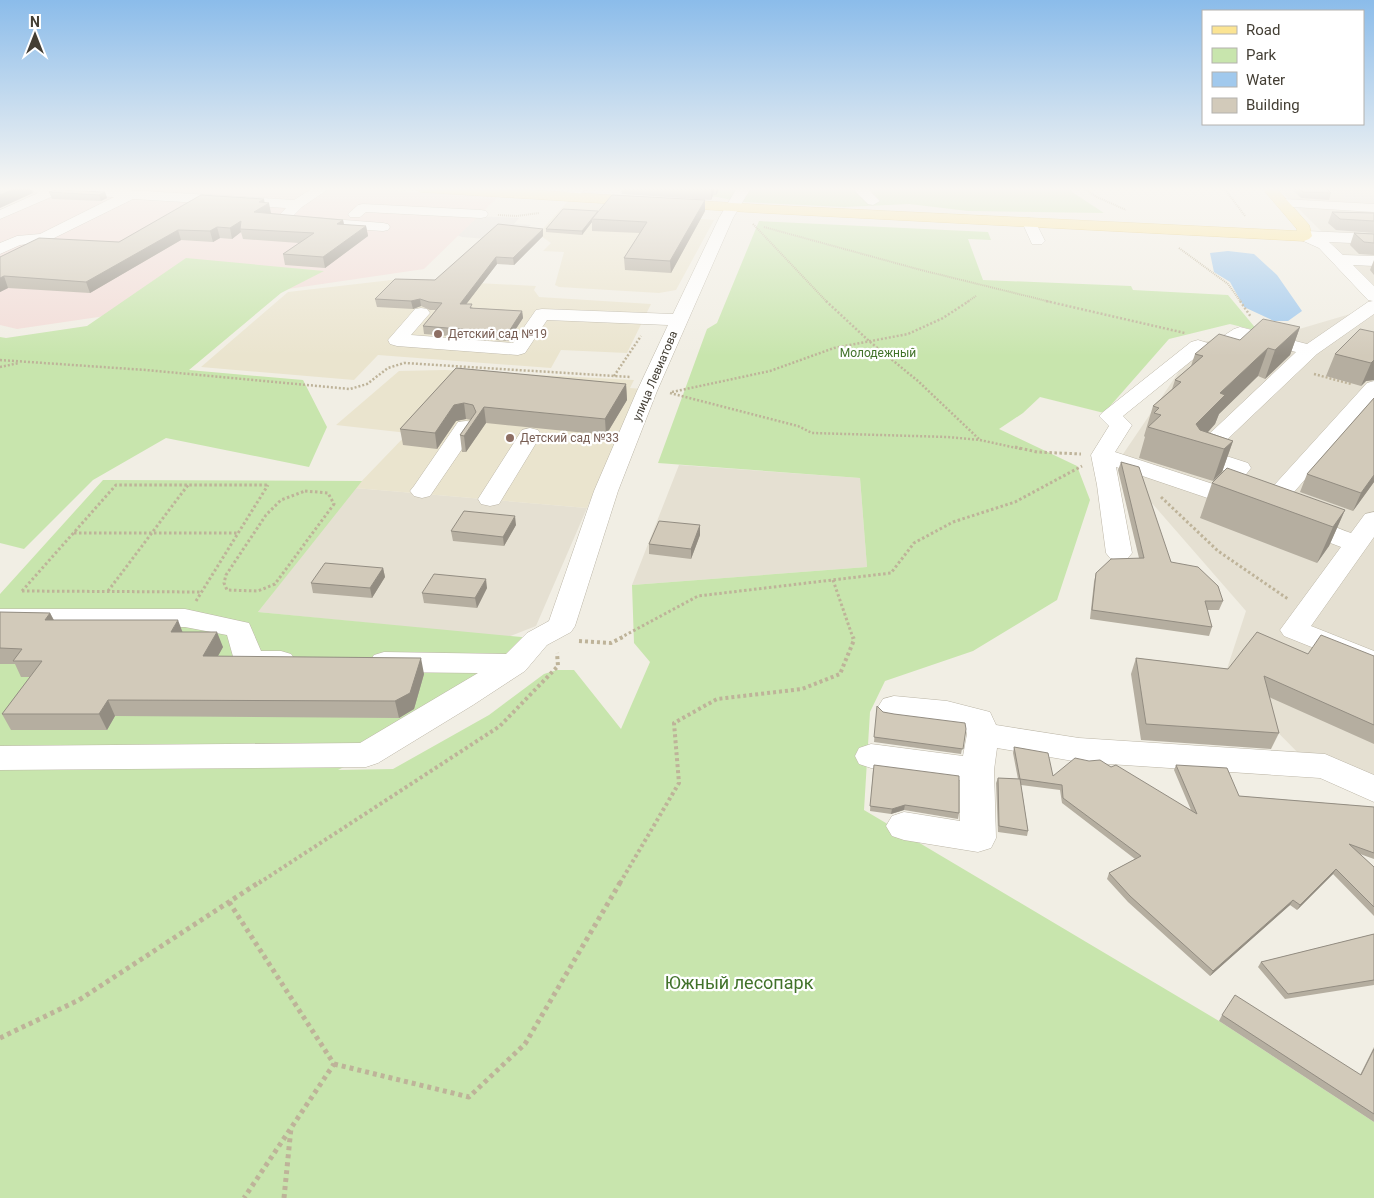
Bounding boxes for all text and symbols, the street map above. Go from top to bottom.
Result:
north arrow [10,10,60,60]
legend [1202,10,1364,125]
text: N [30,14,40,30]
text: Road [1246,21,1280,39]
text: Park [1246,46,1277,64]
text: Water [1246,71,1285,89]
text: Building [1246,96,1300,114]
place label: Детский сад №19 [448,327,547,341]
marker: Детский сад №19 [432,328,444,340]
street label: улица Левиатова [630,329,680,423]
park label: Молодежный [840,346,916,360]
place label: Детский сад №33 [520,431,619,445]
marker: Детский сад №33 [504,432,516,444]
park label: Южный лесопарк [665,972,814,993]

